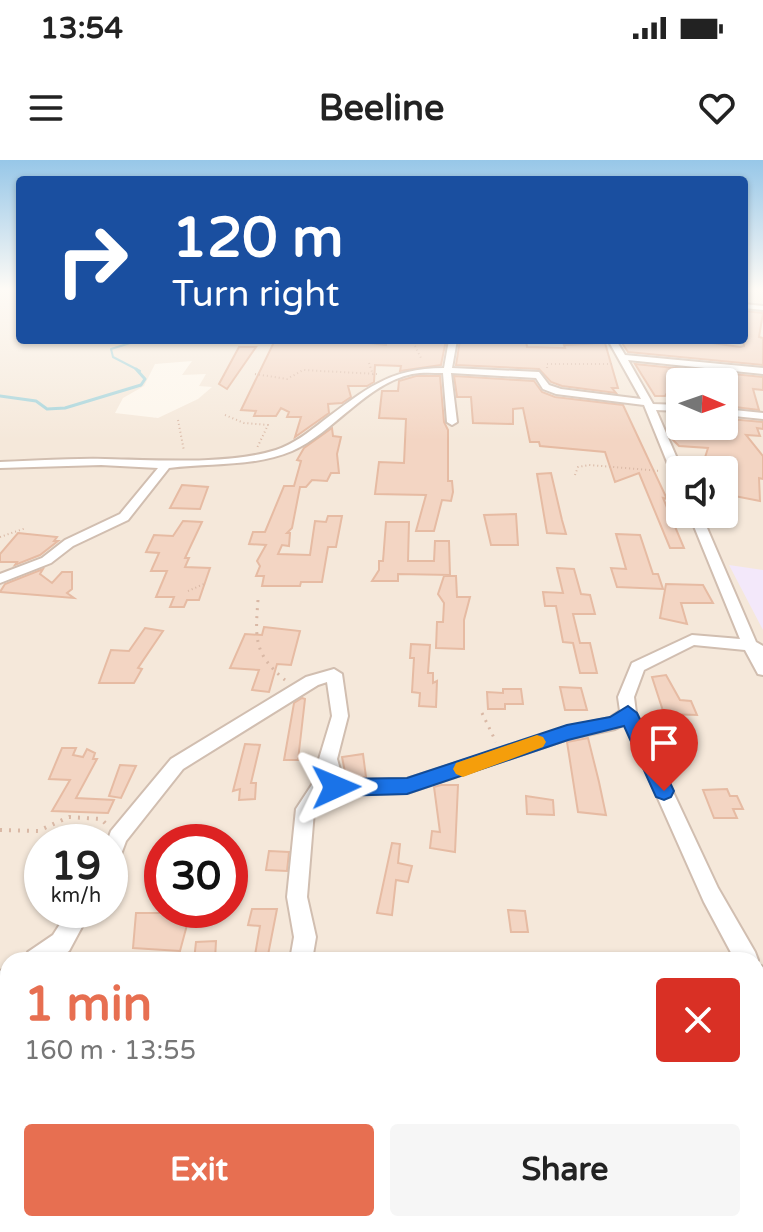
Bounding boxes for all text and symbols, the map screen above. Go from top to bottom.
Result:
text: 13:54 [40,10,123,47]
icon: menu [24,86,68,130]
icon: heart [695,86,739,130]
text: Beeline [319,87,444,130]
text: 120 m [172,205,343,272]
icon: right [40,208,144,312]
text: Turn right [172,273,339,316]
north arrow [666,368,738,440]
map controls [666,368,738,528]
button: sound [666,456,738,528]
pin [630,709,698,791]
icon: arrive [642,721,686,765]
position arrow [294,745,378,829]
speed limit sign: 30 [144,824,248,928]
text: 19 [51,842,101,890]
text: km/h [51,884,101,908]
text: 1 min [24,976,152,1034]
button: close [656,978,740,1062]
text: 160 m · 13:55 [24,1035,196,1066]
button: Exit [24,1124,374,1216]
button: Share [390,1124,740,1216]

